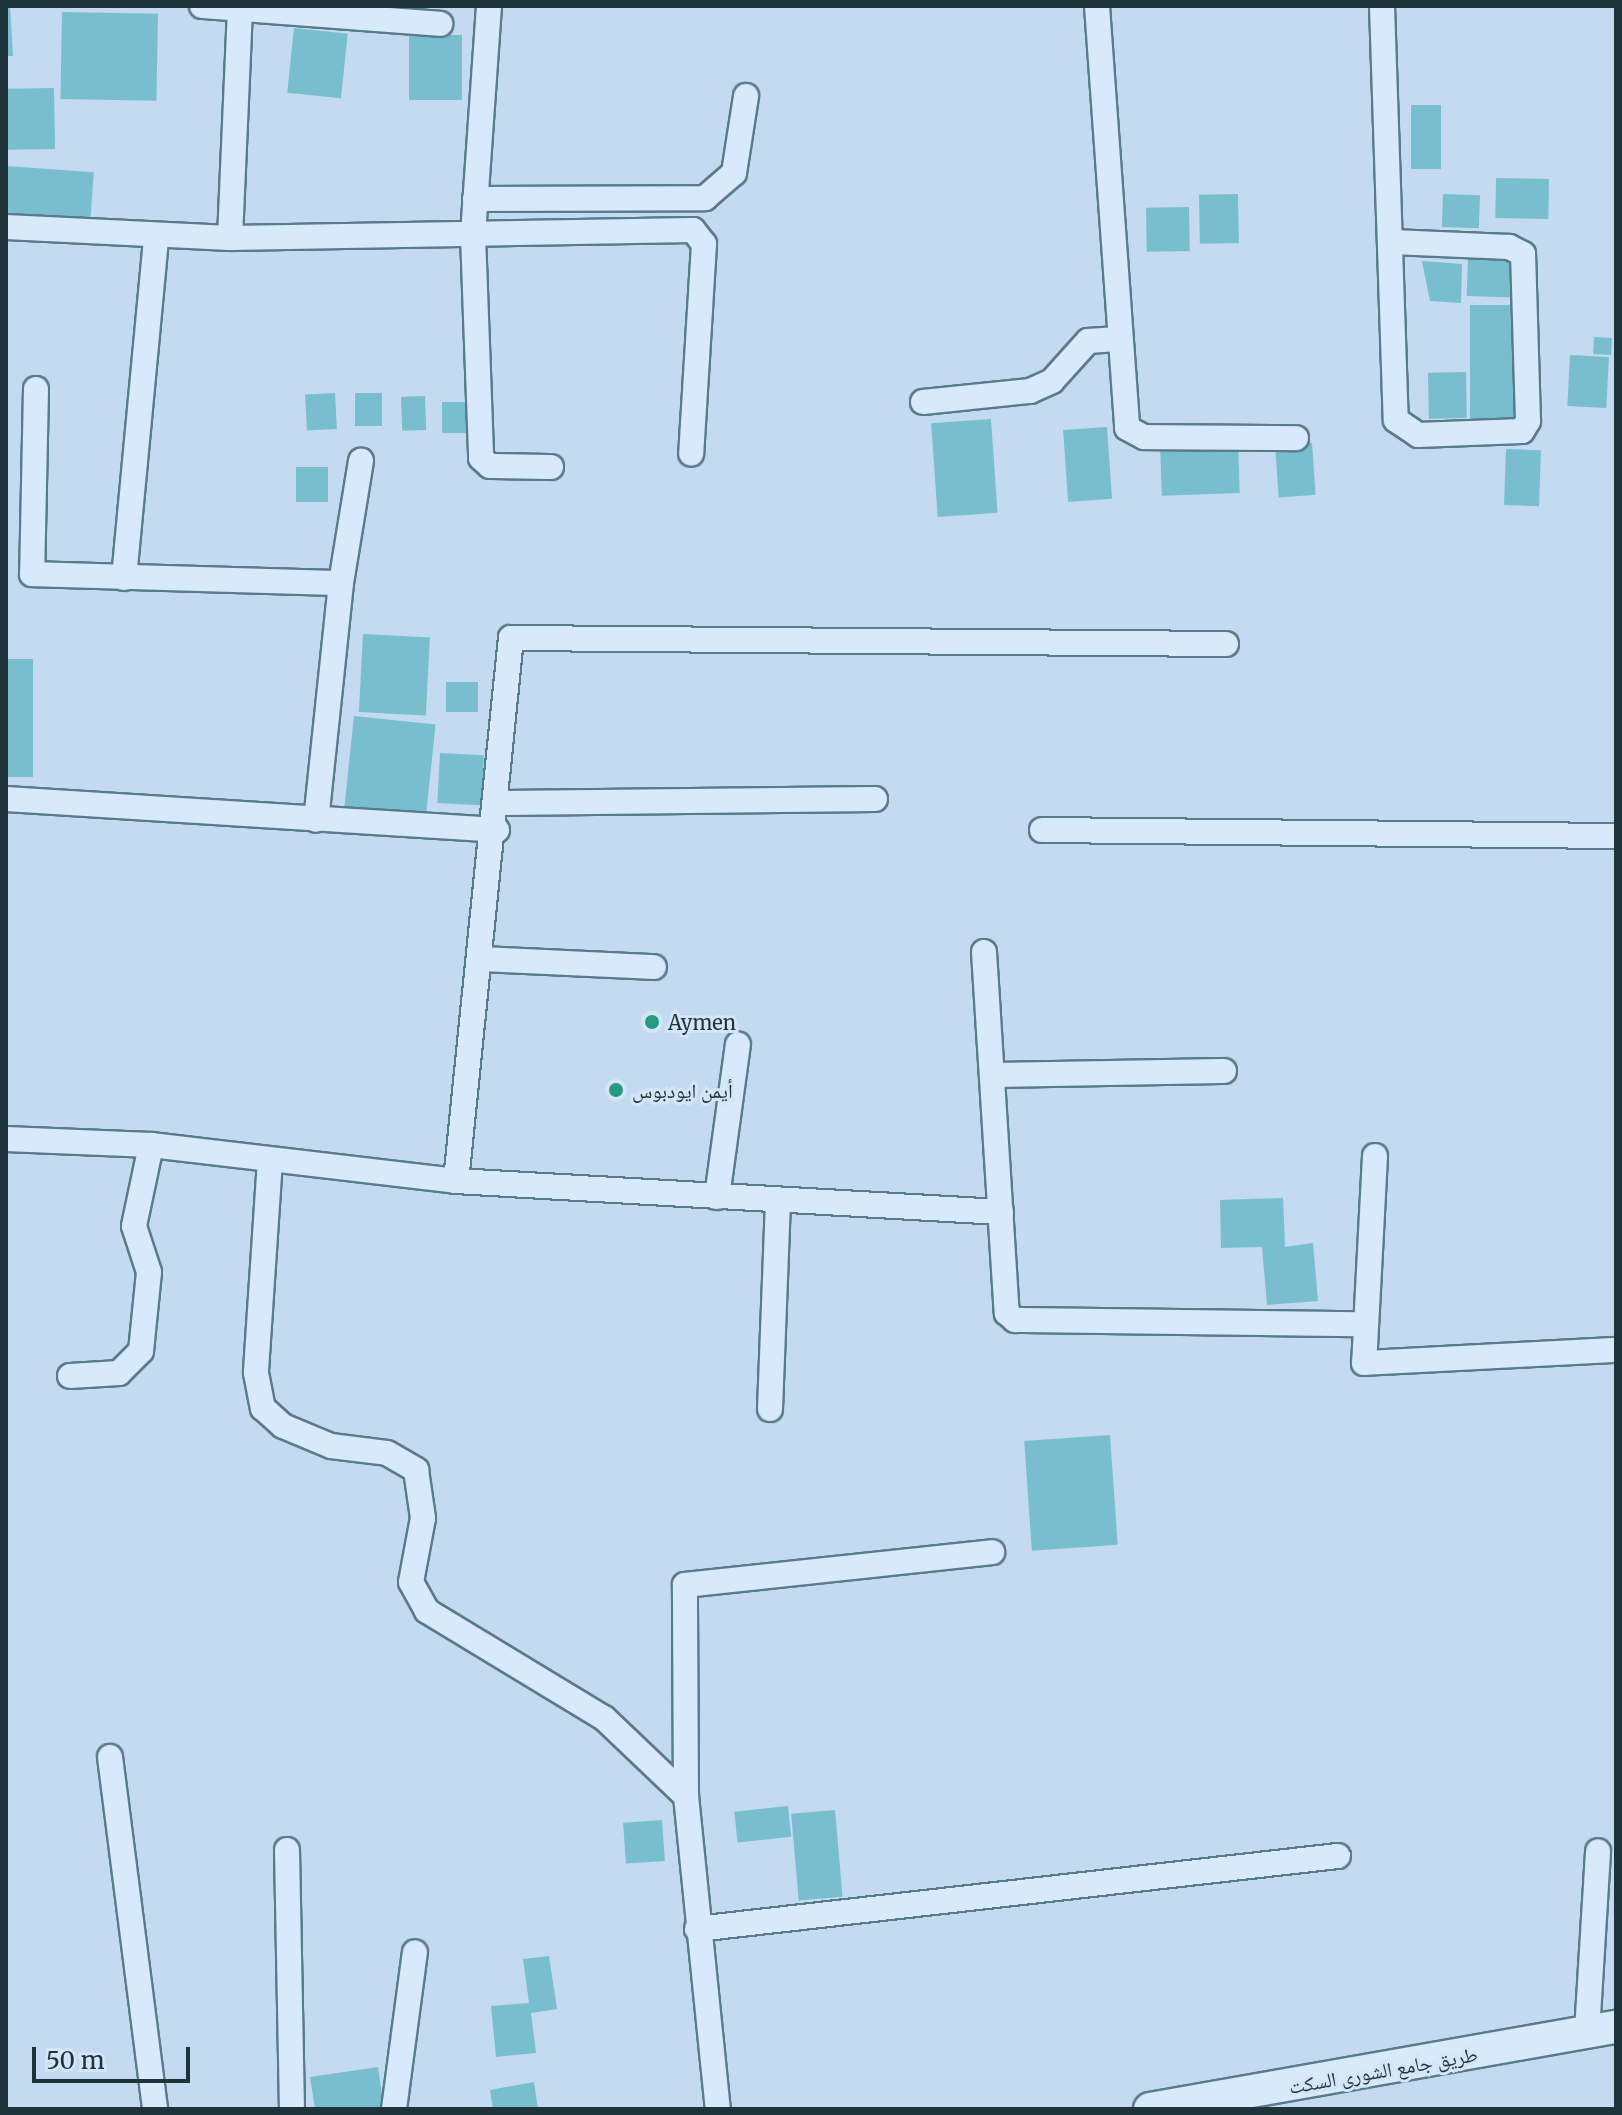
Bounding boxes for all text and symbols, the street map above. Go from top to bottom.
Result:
place label: Aymen [668,1010,736,1034]
marker: Aymen [643,1013,661,1031]
place label: أيمن ايودبوس [632,1078,733,1102]
marker: أيمن ايودبوس [607,1081,625,1099]
scale bar [36,2031,194,2081]
street label: طريق جامع الشورى السكت [1287,2042,1479,2098]
text: 50 m [46,2045,105,2076]

